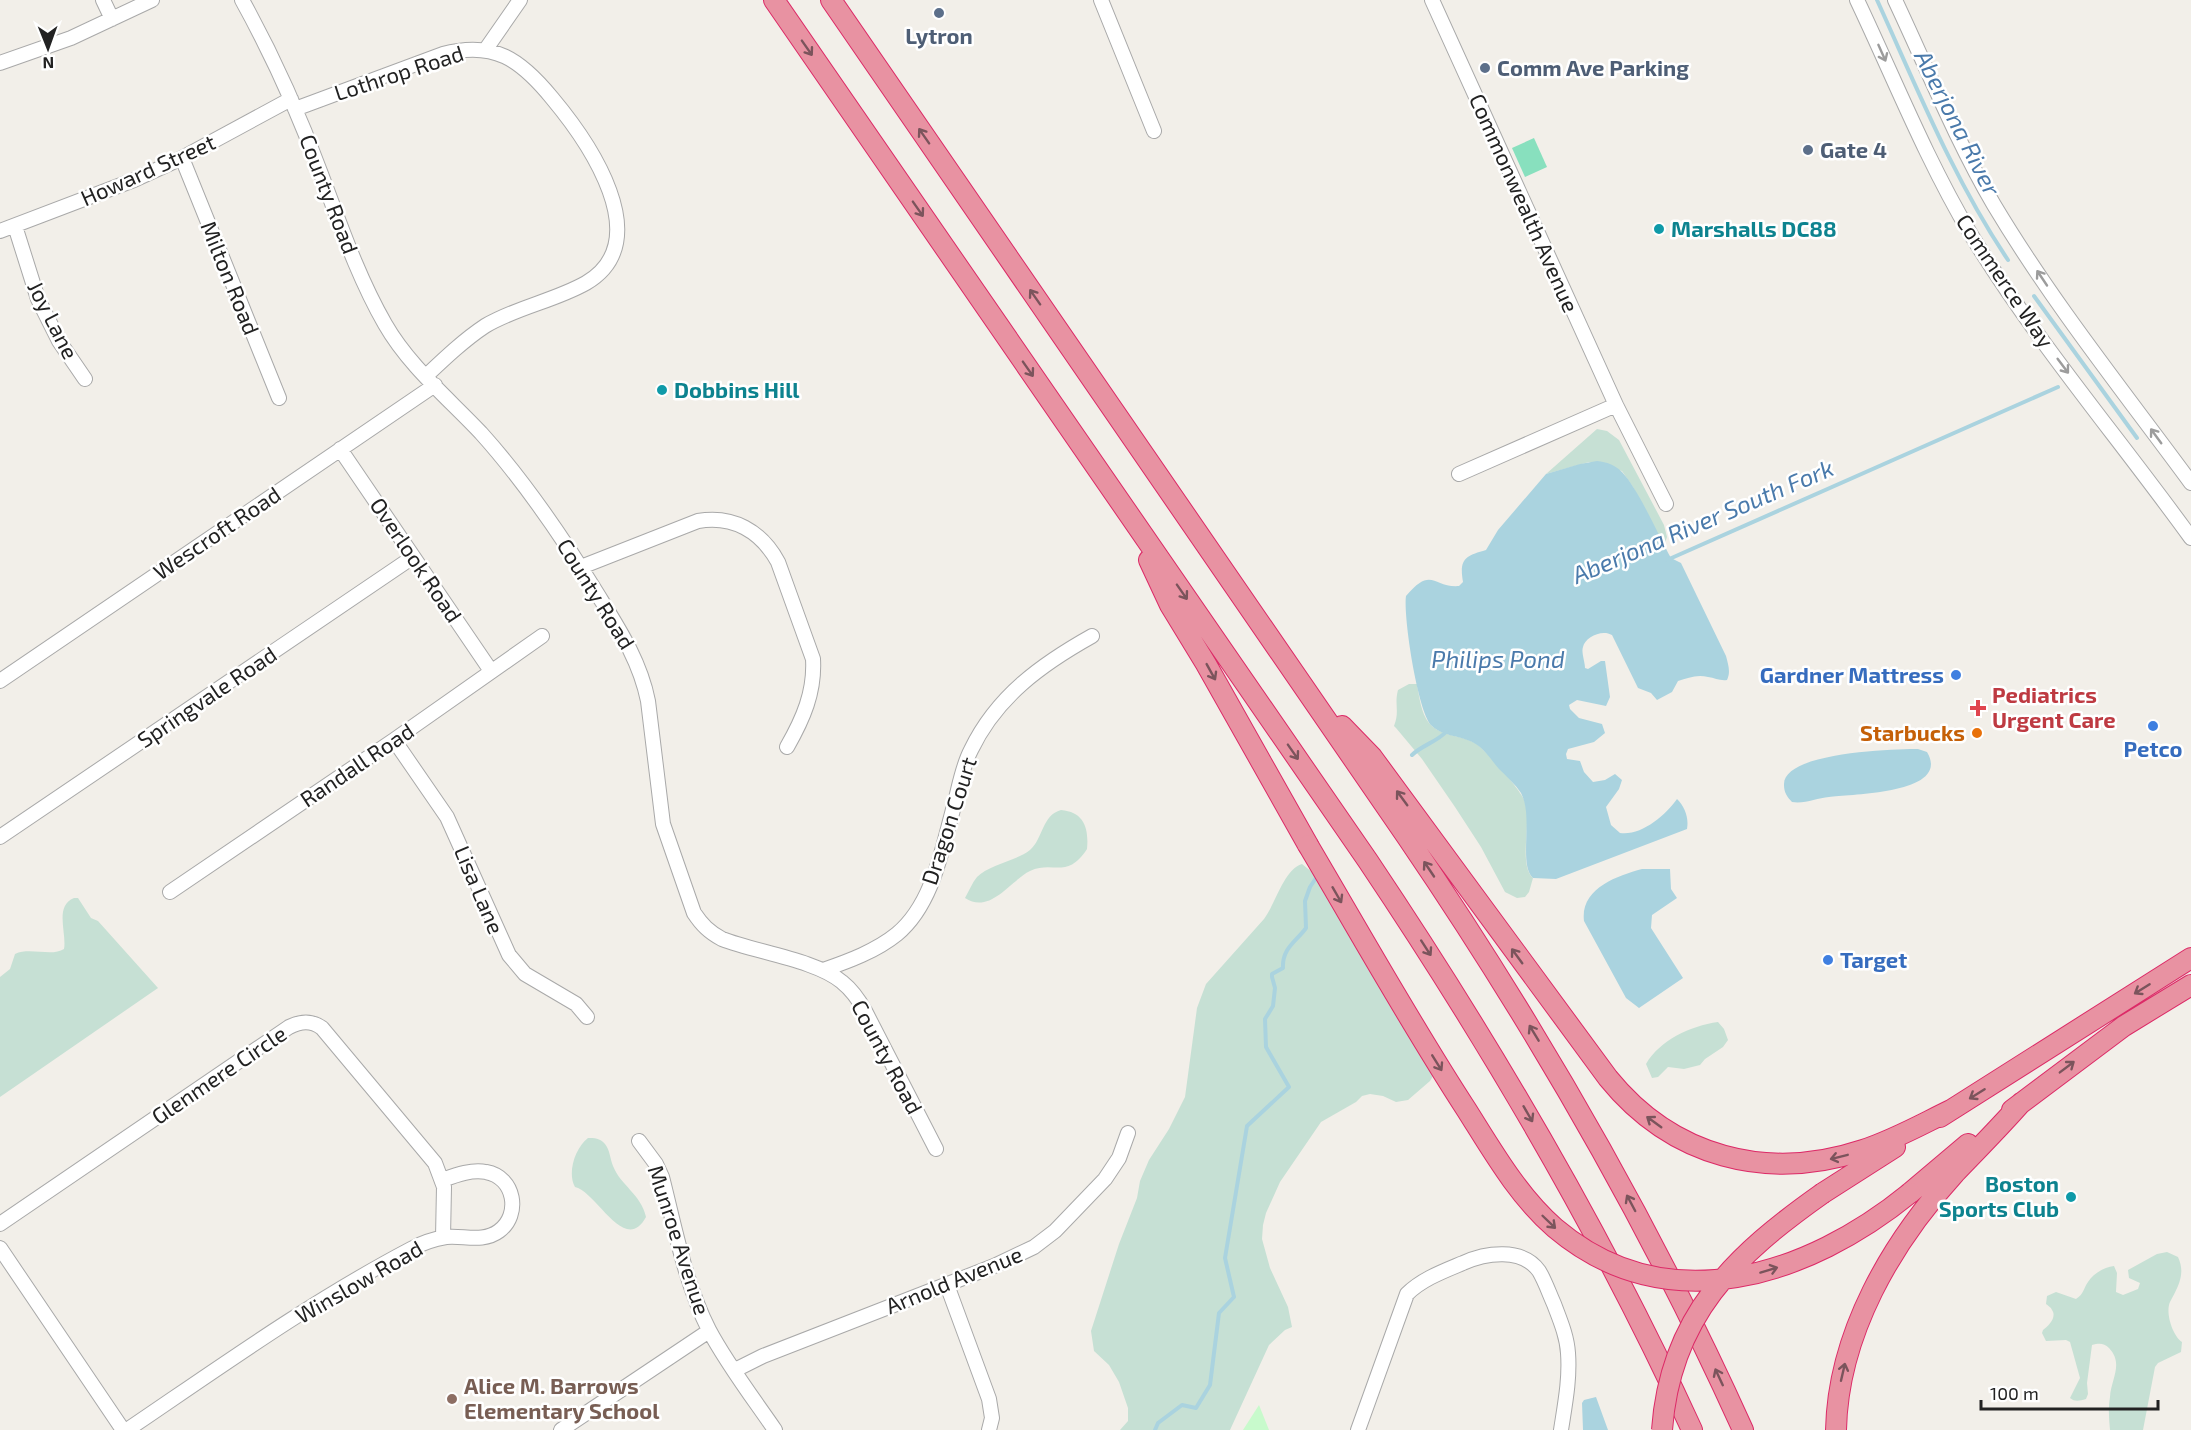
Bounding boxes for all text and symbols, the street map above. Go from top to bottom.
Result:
marker: Lytron [932,6,946,20]
north arrow [18,18,78,78]
place label: Lytron [905,22,973,49]
street label: Lothrop Road [331,39,467,105]
one-way arrow [801,40,813,56]
one-way arrow [1876,44,1888,62]
water label: Aberjona River [1909,44,2008,200]
text: N [42,54,54,73]
place label: Comm Ave Parking [1497,54,1689,80]
marker: Comm Ave Parking [1478,61,1492,75]
street label: Commonwealth Avenue [1465,89,1585,316]
street label: Howard Street [76,128,219,210]
one-way arrow [918,128,930,145]
street label: County Road [295,130,365,257]
place label: Gate 4 [1820,136,1887,162]
marker: Gate 4 [1801,143,1815,157]
one-way arrow [912,200,924,216]
street label: Commerce Way [1952,209,2060,352]
place label: Marshalls DC88 [1671,215,1837,241]
street label: Milton Road [196,217,266,338]
marker: Marshalls DC88 [1652,222,1666,236]
one-way arrow [2036,270,2048,287]
street label: Joy Lane [23,276,85,363]
one-way arrow [1029,289,1041,305]
one-way arrow [2056,358,2069,374]
one-way arrow [1022,361,1034,377]
place label: Dobbins Hill [674,376,800,402]
marker: Dobbins Hill [655,383,669,397]
one-way arrow [2150,429,2163,445]
water label: Aberjona River South Fork [1566,452,1838,589]
street label: Wescroft Road [148,480,285,584]
street label: Overlook Road [366,492,468,627]
street label: County Road [553,533,641,654]
one-way arrow [1176,583,1188,599]
street label: Springvale Road [132,640,281,752]
water label: Philips Pond [1431,644,1565,673]
place label: Gardner Mattress [1760,661,1944,687]
one-way arrow [1205,663,1217,680]
marker: Gardner Mattress [1949,668,1963,682]
place label: Pediatrics Urgent Care [1992,681,2116,732]
marker: Pediatrics Urgent Care [1969,699,1987,717]
street label: Randall Road [295,717,418,812]
place label: Starbucks [1860,719,1965,745]
marker: Petco [2146,719,2160,733]
marker: Starbucks [1970,726,1984,740]
place label: Petco [2124,735,2183,761]
one-way arrow [1286,744,1299,761]
street label: Dragon Court [915,754,981,888]
one-way arrow [1396,791,1408,807]
street label: Lisa Lane [450,842,510,937]
one-way arrow [1423,862,1435,878]
one-way arrow [1332,886,1344,903]
one-way arrow [1419,940,1432,957]
place label: Target [1840,946,1907,972]
one-way arrow [1511,948,1523,964]
marker: Target [1821,953,1835,967]
one-way arrow [2133,983,2150,996]
street label: County Road [847,995,929,1118]
street label: Glenmere Circle [146,1020,291,1129]
one-way arrow [1528,1025,1541,1042]
one-way arrow [1431,1054,1443,1071]
one-way arrow [2059,1061,2075,1074]
one-way arrow [1969,1088,1986,1100]
one-way arrow [1523,1105,1534,1123]
one-way arrow [1646,1116,1662,1128]
one-way arrow [1830,1151,1849,1163]
street label: Munroe Avenue [644,1162,716,1318]
place label: Boston Sports Club [1939,1170,2059,1221]
marker: Boston Sports Club [2064,1190,2078,1204]
one-way arrow [1625,1195,1637,1212]
one-way arrow [1541,1215,1556,1229]
street label: Winslow Road [290,1234,427,1328]
street label: Arnold Avenue [882,1240,1026,1318]
one-way arrow [1759,1264,1778,1275]
one-way arrow [1837,1363,1849,1382]
one-way arrow [1712,1368,1724,1386]
place label: Alice M. Barrows Elementary School [464,1372,660,1424]
scale bar [1981,1373,2158,1411]
text: 100 m [1990,1382,2039,1404]
marker: Alice M. Barrows Elementary School [445,1392,459,1406]

